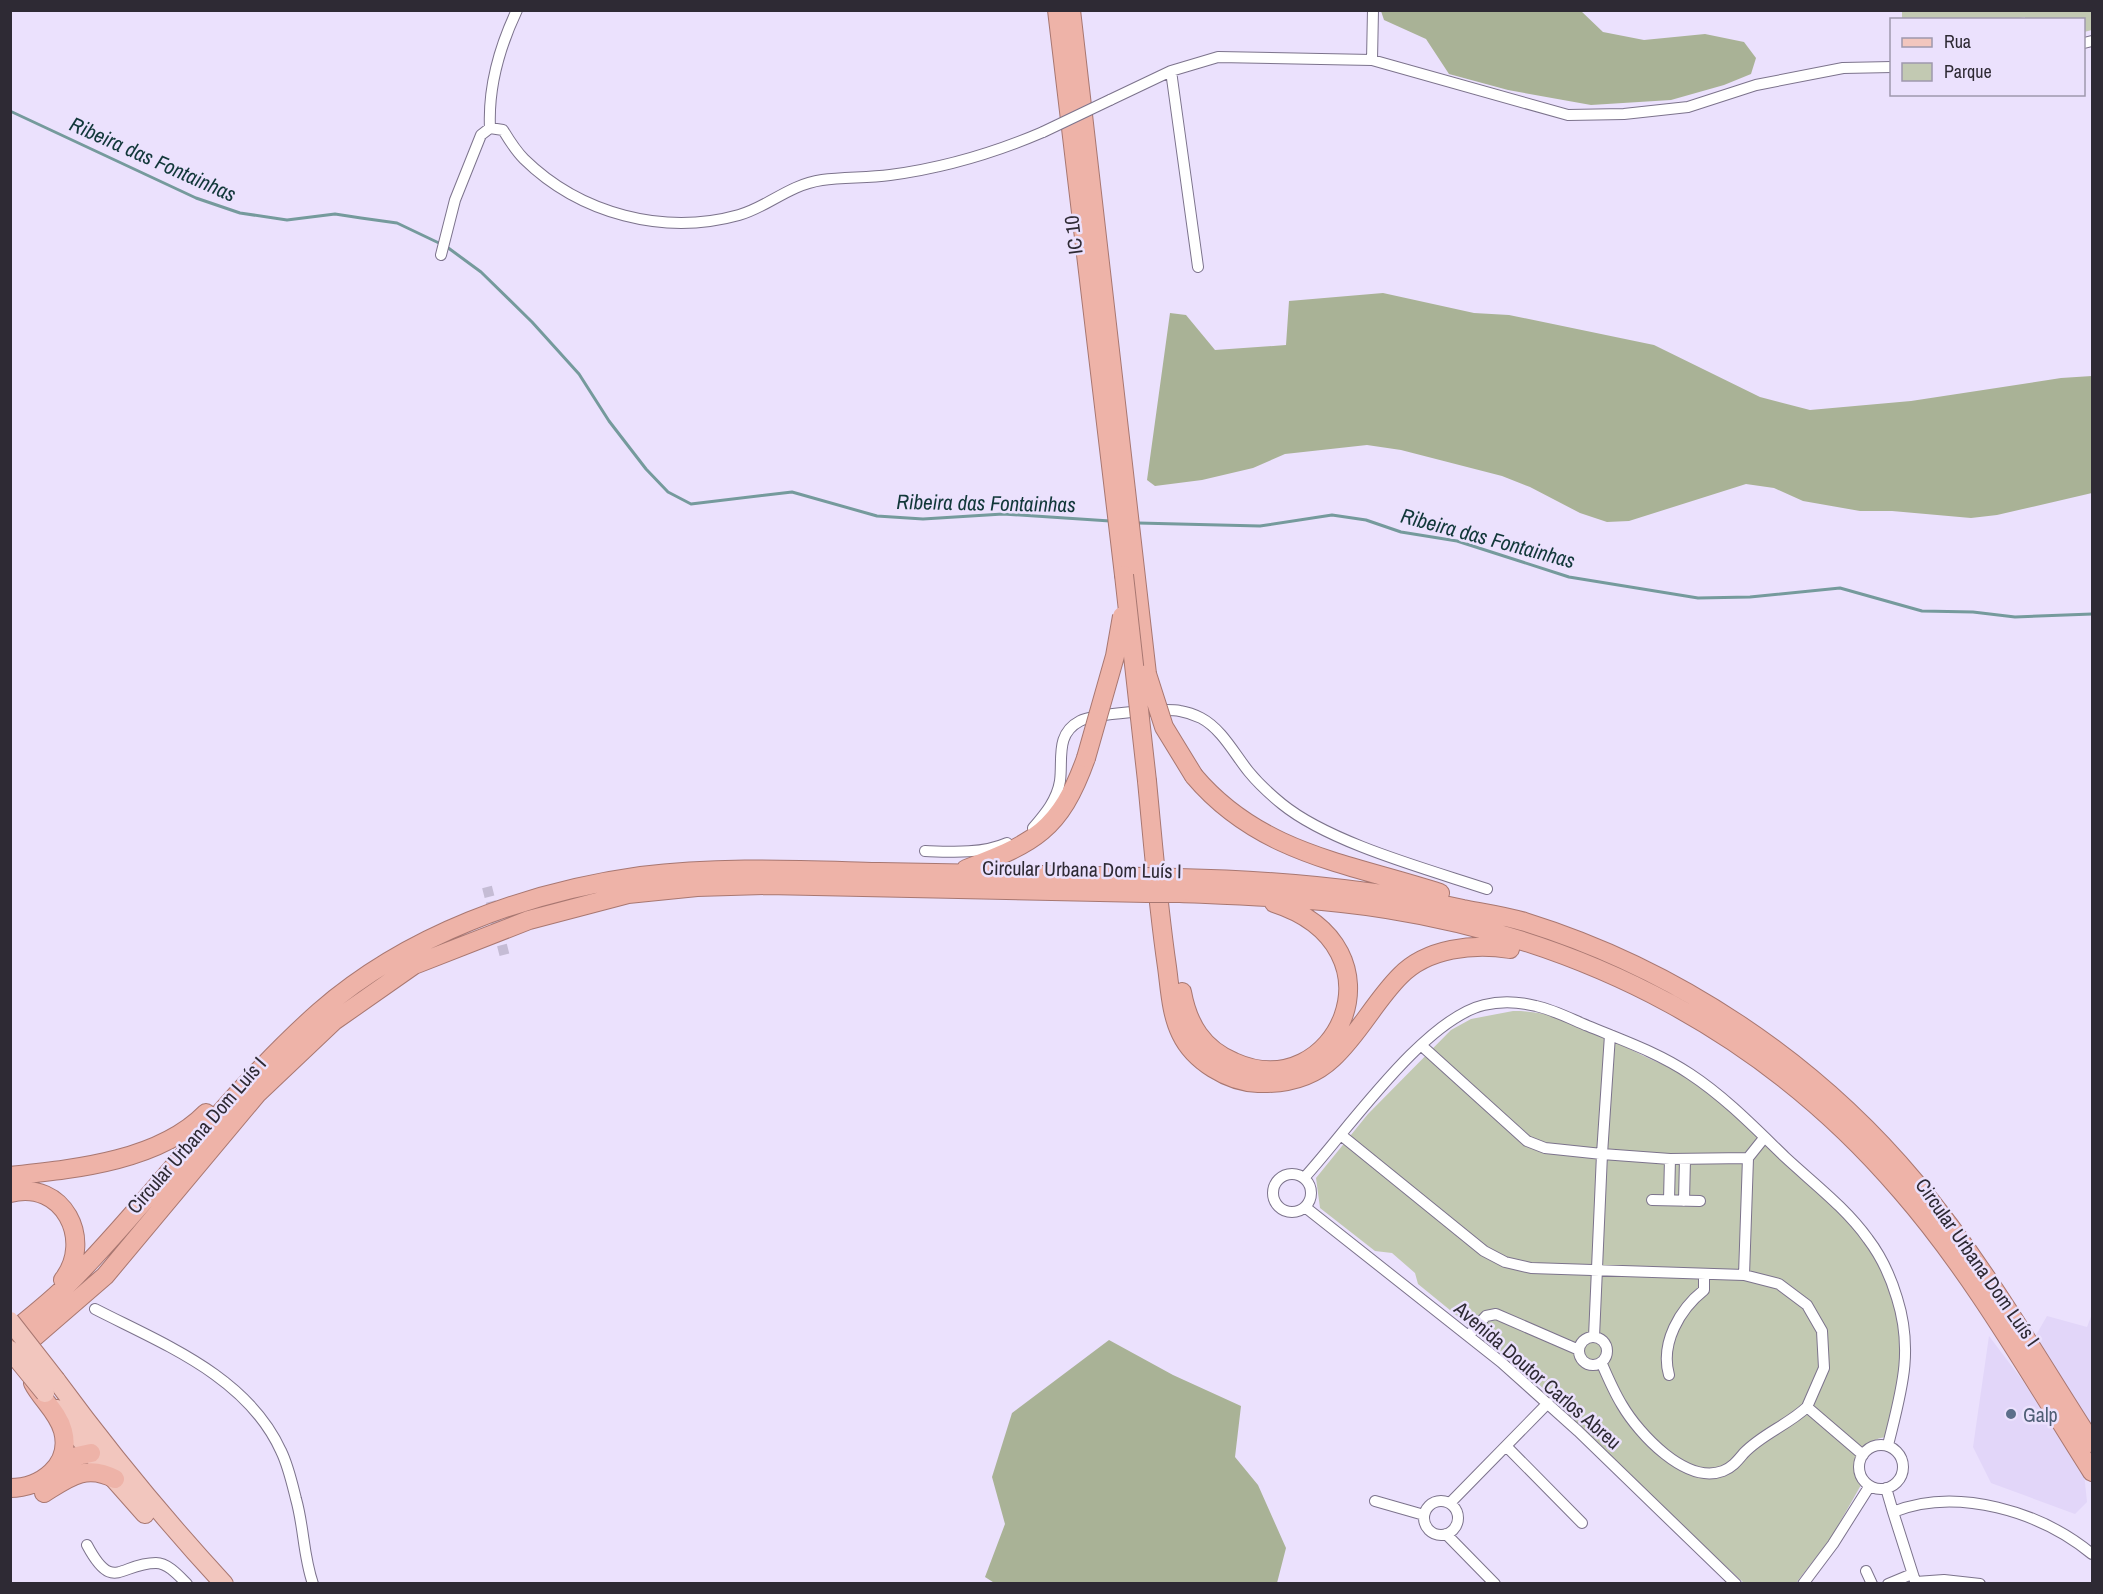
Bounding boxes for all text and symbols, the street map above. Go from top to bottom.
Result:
legend [1890,18,2085,96]
text: Rua [1944,29,1971,54]
text: Parque [1944,59,1992,84]
water label: Ribeira das Fontainhas [65,109,241,209]
street label: IC 10 [1057,214,1089,256]
water label: Ribeira das Fontainhas [896,487,1076,519]
water label: Ribeira das Fontainhas [1398,501,1579,575]
street label: Circular Urbana Dom Luís I [982,854,1182,884]
street label: Circular Urbana Dom Luís I [120,1051,272,1219]
street label: Circular Urbana Dom Luís I [1910,1173,2046,1351]
street label: Avenida Doutor Carlos Abreu [1448,1294,1627,1455]
place label: Galp [2023,1401,2058,1428]
marker: Galp [2004,1407,2018,1421]

